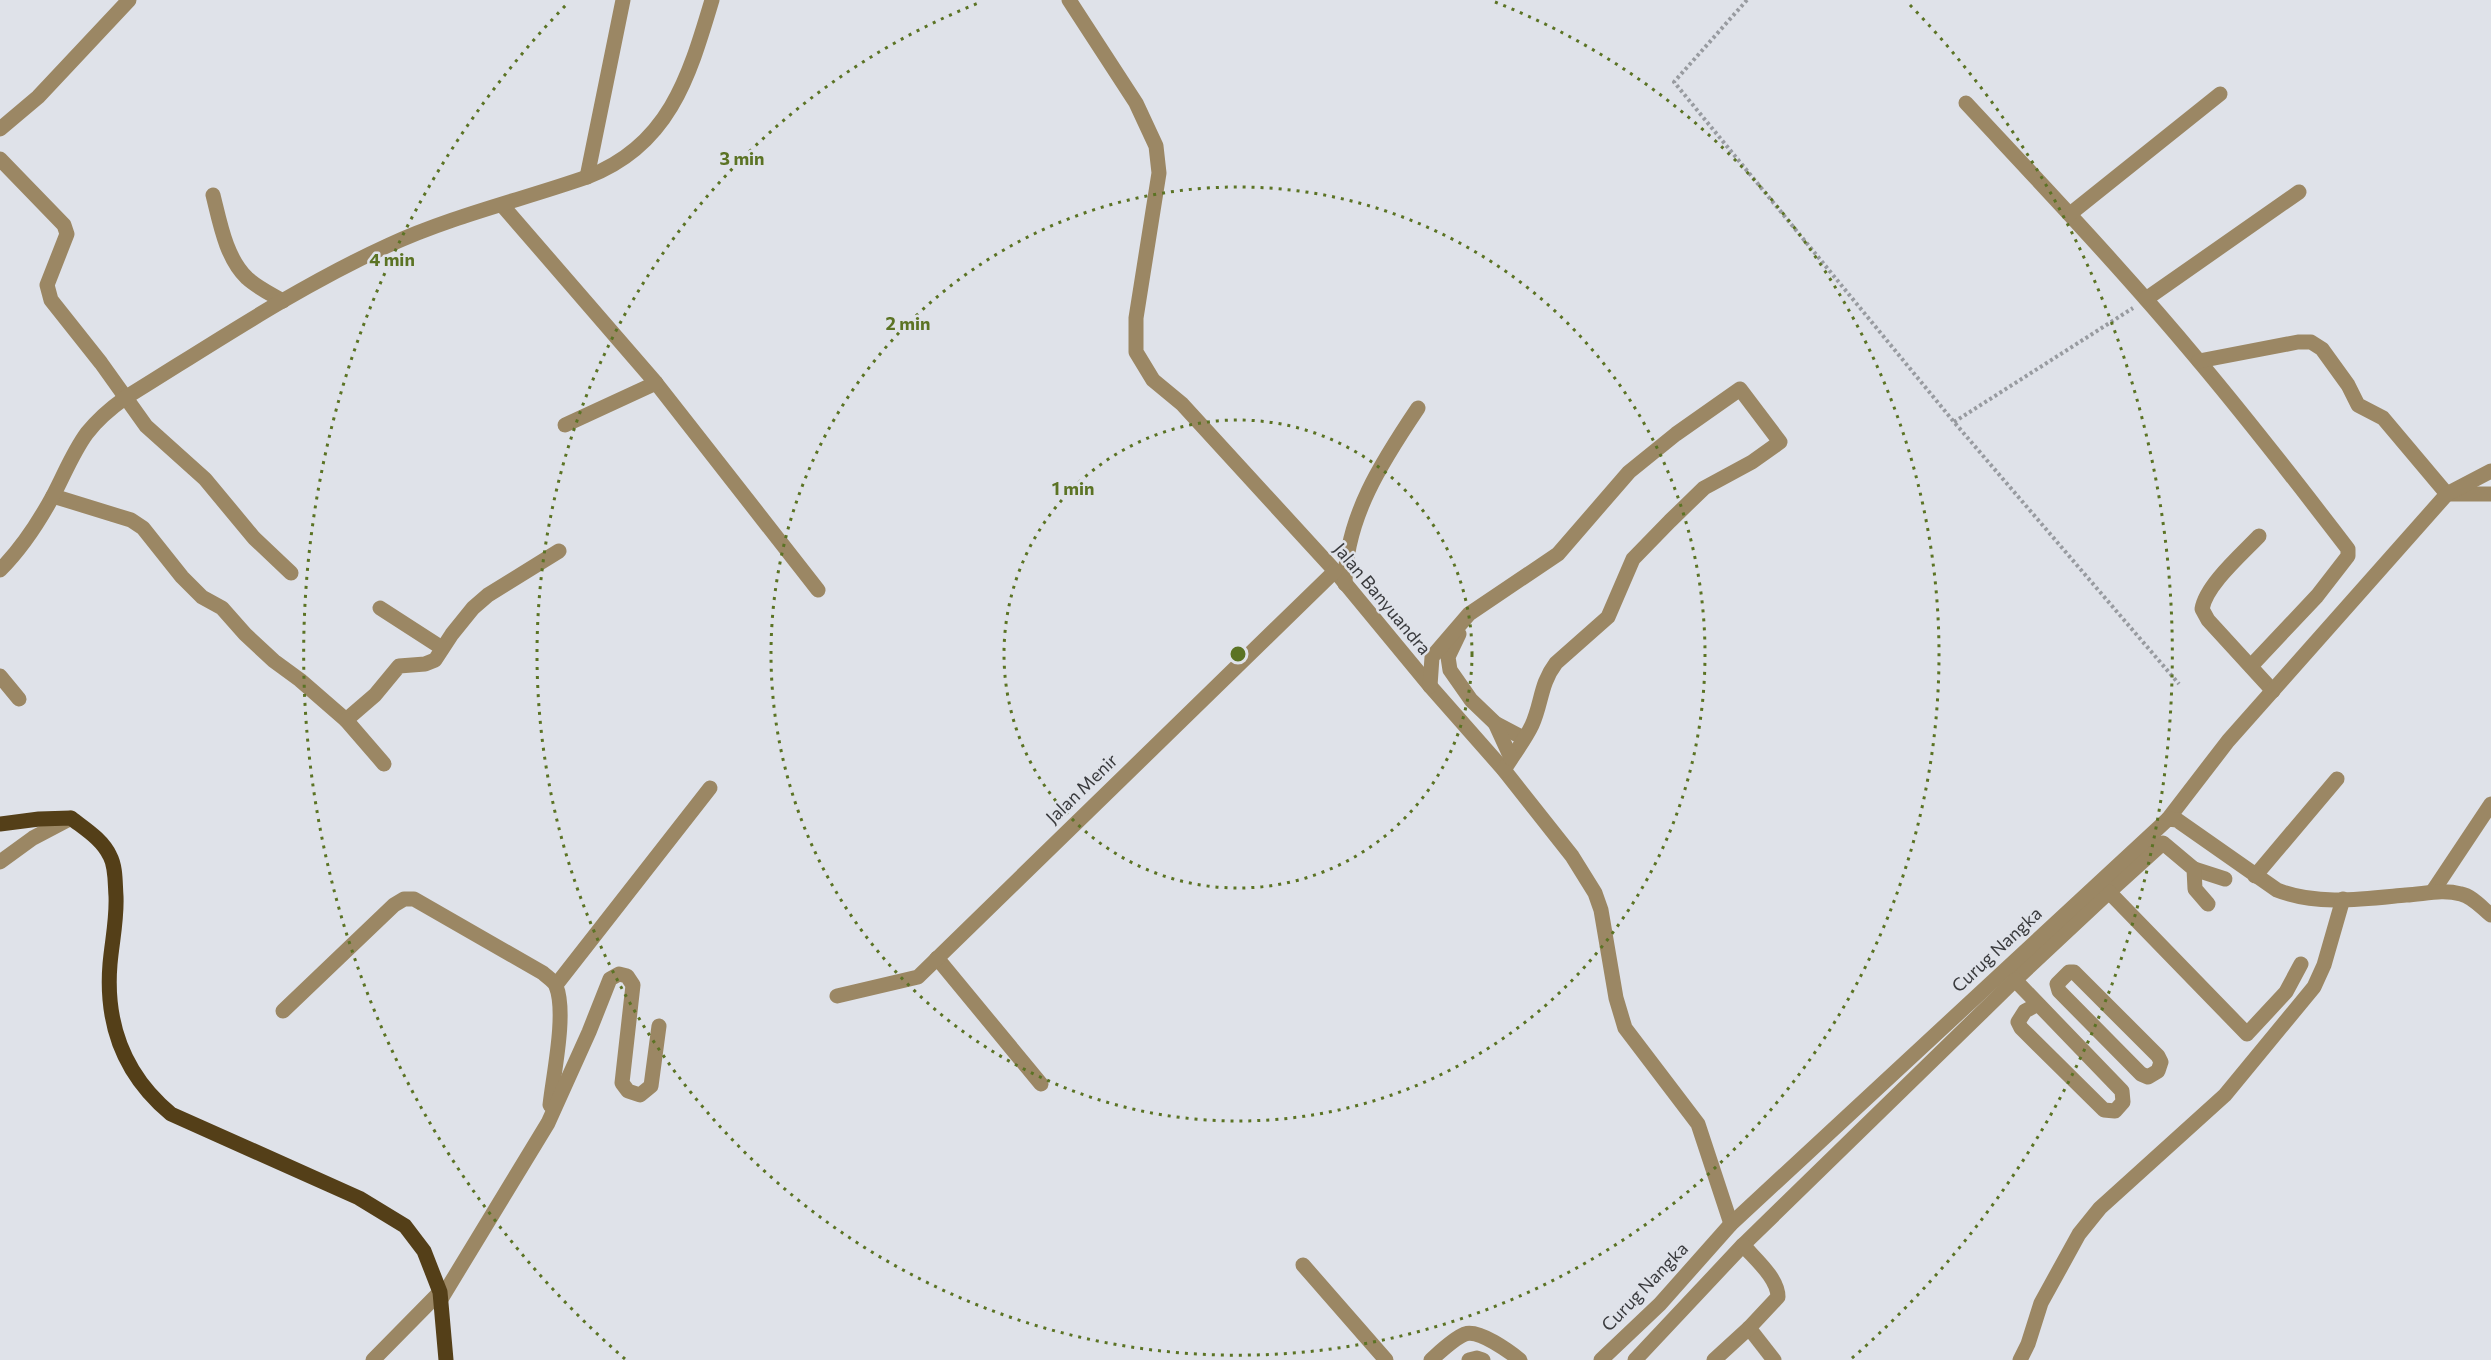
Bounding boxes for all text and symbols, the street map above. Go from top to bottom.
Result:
text: 3 min [719,147,765,169]
text: 4 min [369,248,415,270]
text: 2 min [886,312,930,334]
text: 1 min [1052,477,1094,499]
street label: Jalan Banyuandra [1330,538,1436,659]
centre of rings [1228,644,1248,664]
street label: Jalan Menir [1041,749,1122,828]
street label: Curug Nangka [1947,902,2046,997]
street label: Curug Nangka [1596,1237,1692,1335]

